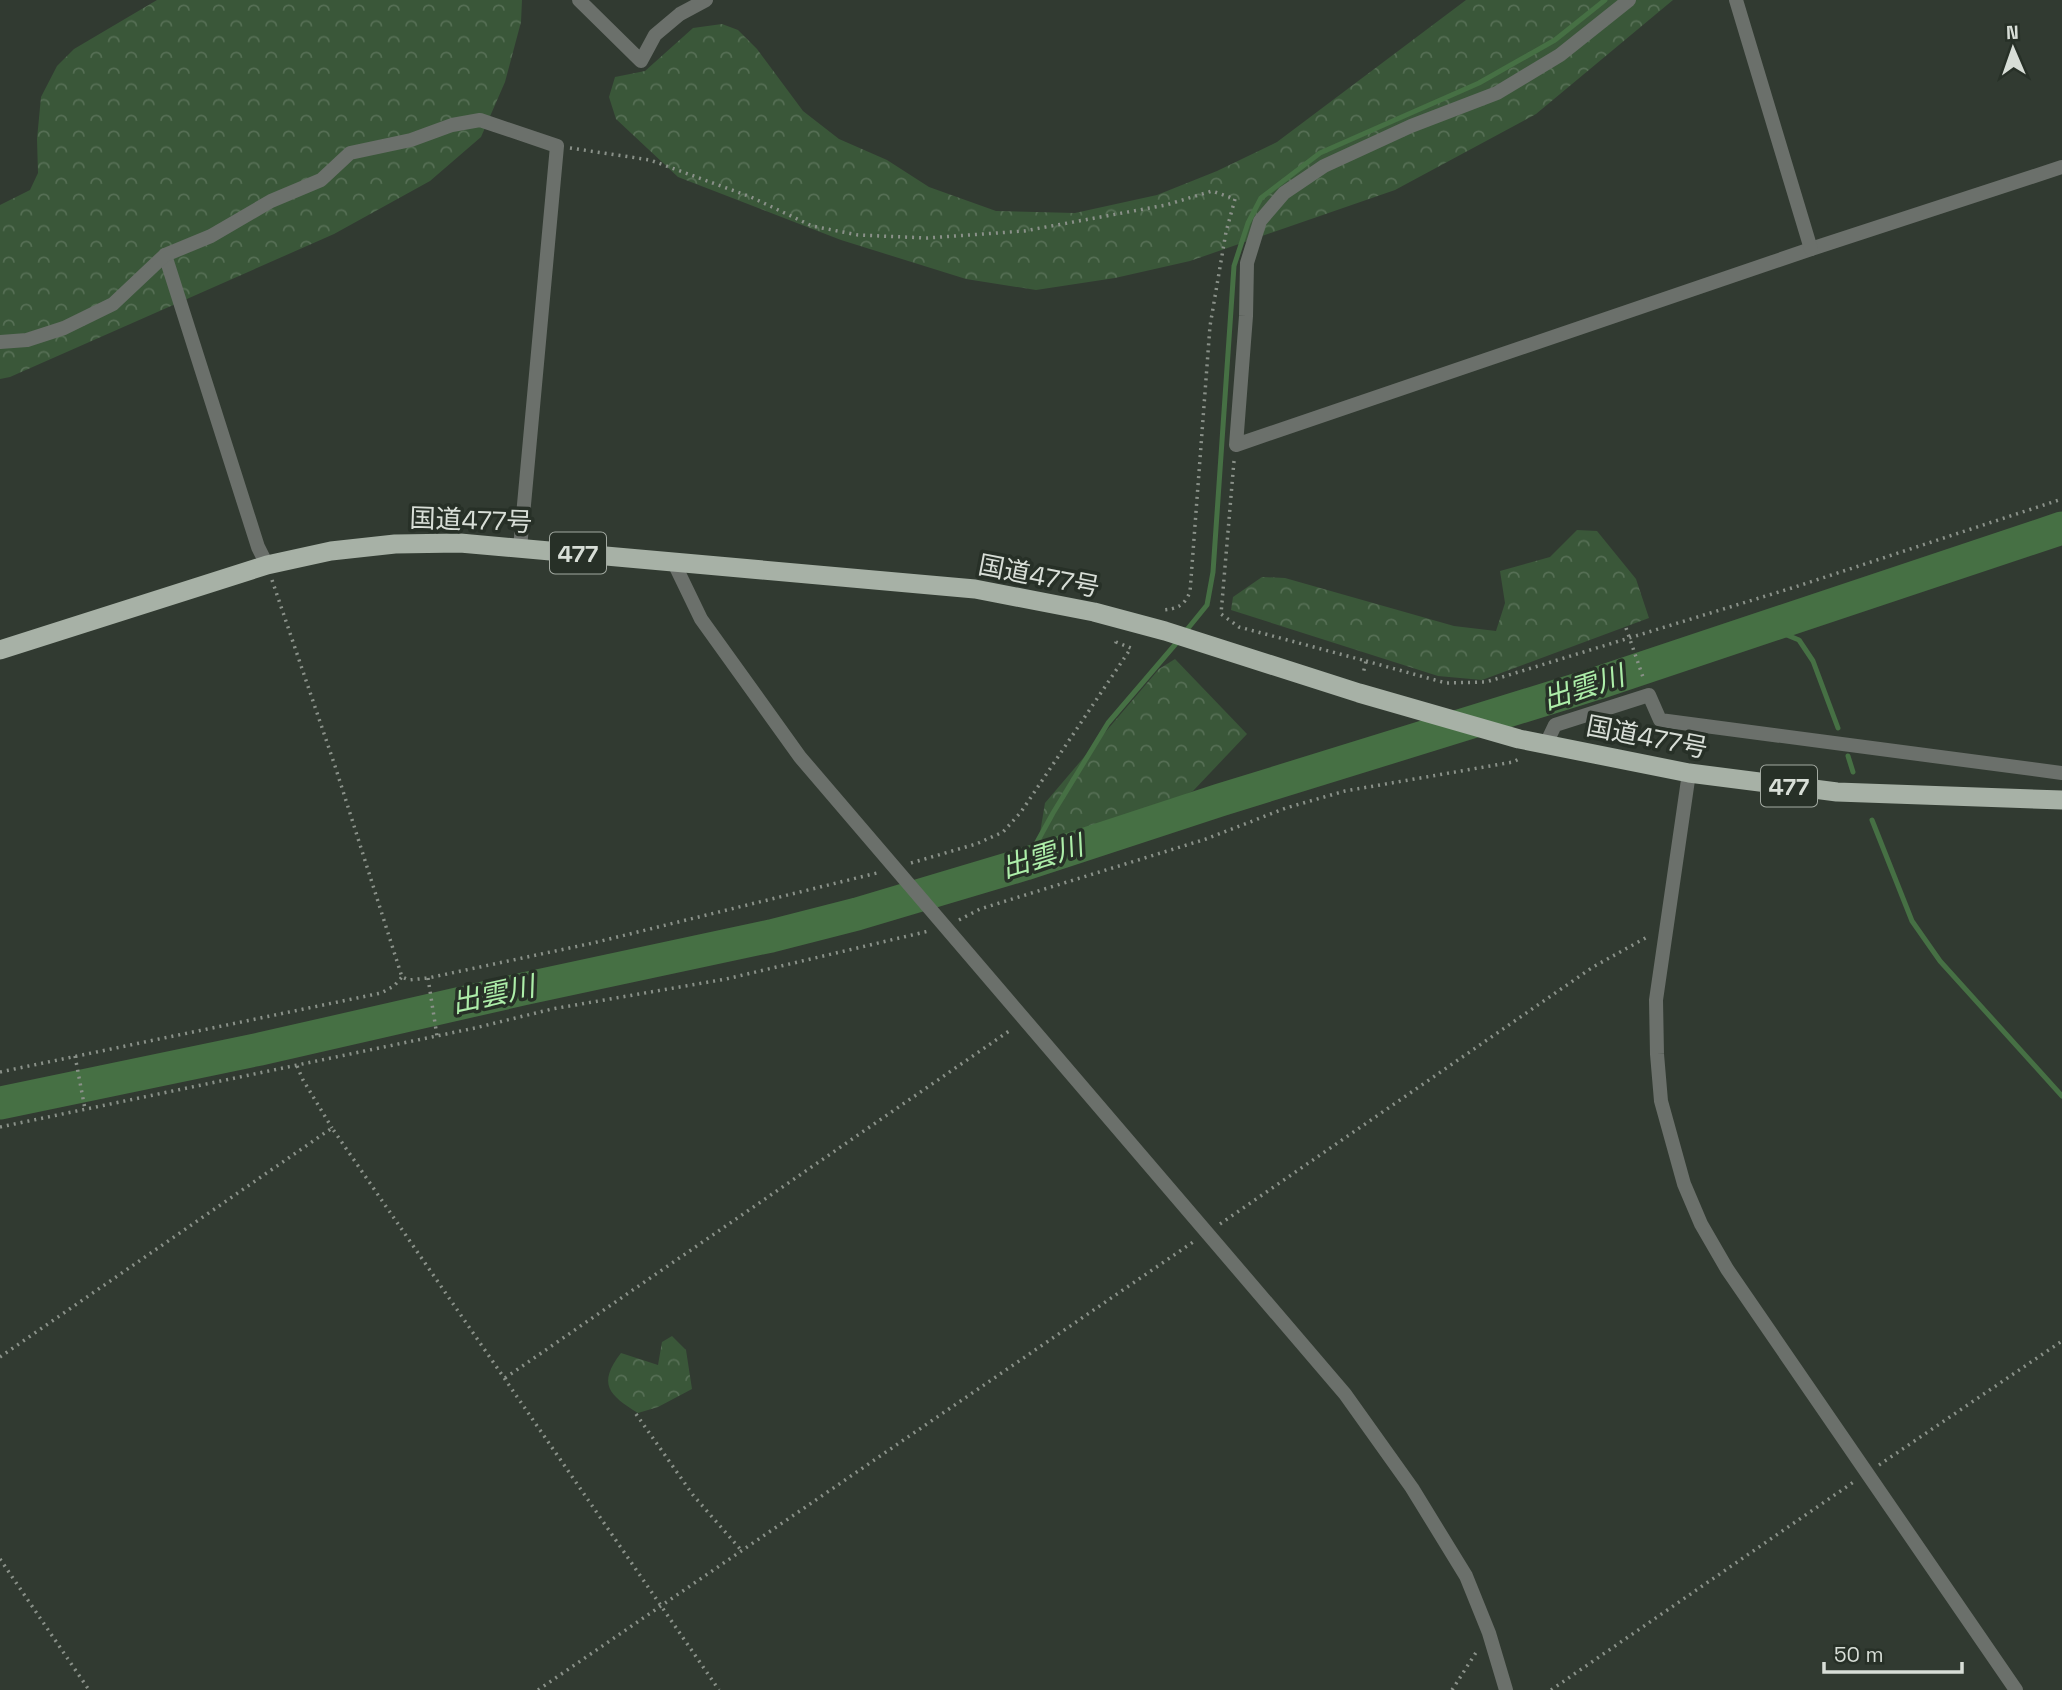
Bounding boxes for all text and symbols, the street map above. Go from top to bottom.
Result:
north arrow [1978,14,2048,84]
text: N [2006,20,2019,45]
street label: 国道477号 [409,501,533,539]
road number: 477 [550,532,606,574]
street label: 国道477号 [976,548,1102,604]
water label: 出雲川 [1537,656,1631,717]
street label: 国道477号 [1584,709,1710,765]
road number: 477 [1761,766,1817,806]
water label: 出雲川 [997,826,1090,885]
water label: 出雲川 [448,967,541,1020]
scale bar [1824,1630,1962,1674]
text: 50 m [1834,1641,1884,1668]

